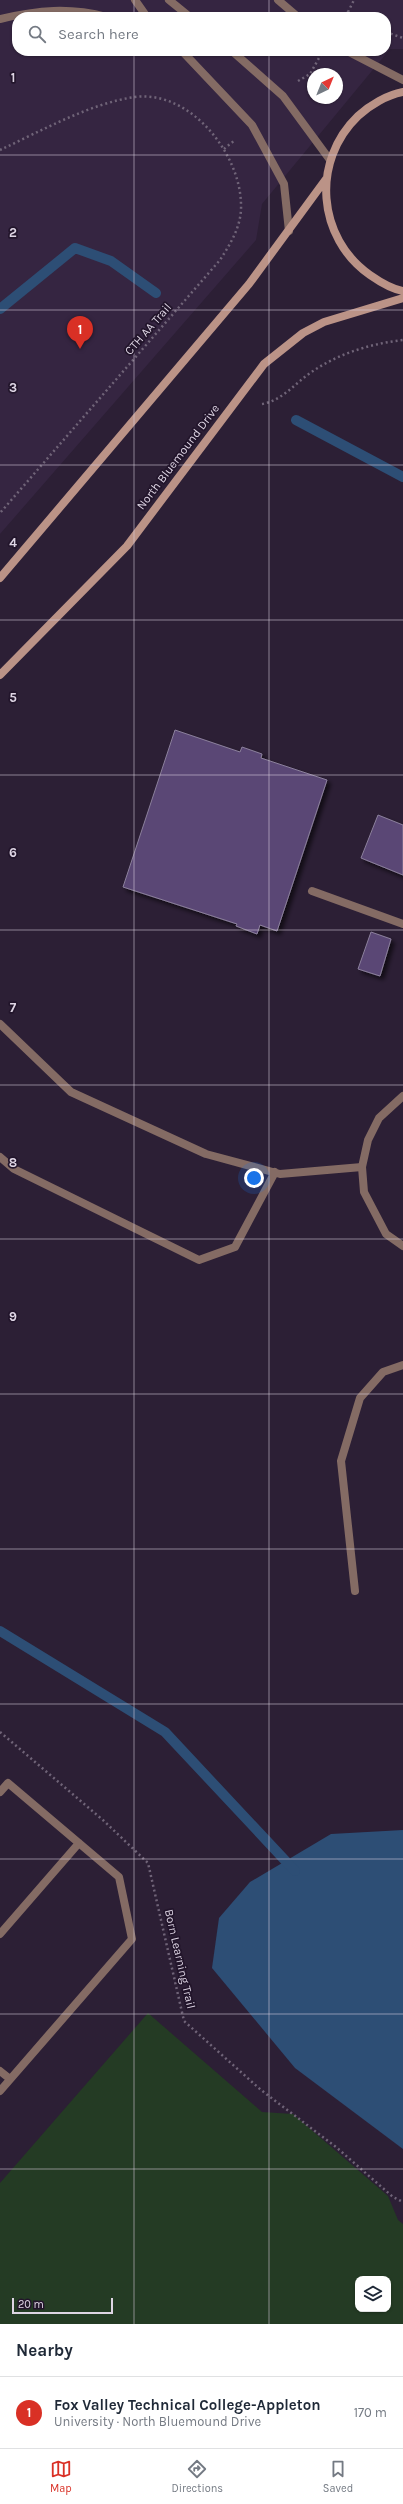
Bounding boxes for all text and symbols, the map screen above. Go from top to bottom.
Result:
search box [12,12,391,56]
icon: search [26,23,48,45]
text: Search here [58,25,139,43]
north arrow [307,68,343,104]
text: 1 [11,70,15,85]
text: 2 [9,225,17,240]
street label: CTH AA Trail [122,300,174,358]
pin: 1 [67,316,93,349]
text: 3 [9,380,17,395]
street label: North Bluemound Drive [134,402,222,512]
text: 4 [9,535,17,550]
text: 5 [9,690,17,705]
text: 6 [9,845,17,860]
text: 7 [10,1000,17,1015]
text: 8 [9,1155,17,1170]
your location [244,1168,264,1188]
text: 9 [9,1309,17,1324]
street label: Born Learning Trail [162,1908,198,2010]
map controls [355,2276,391,2312]
button: layers [355,2276,391,2312]
scale bar [12,2296,113,2315]
text: 20 m [18,2298,44,2311]
text: Nearby [16,2340,73,2360]
text: Fox Valley Technical College-Appleton [54,2396,321,2414]
text: 1 [27,2405,31,2420]
text: 170 m [354,2405,387,2420]
text: University · North Bluemound Drive [54,2414,261,2429]
tab: Map [50,2458,72,2495]
tab: Directions [171,2458,223,2495]
tab: Saved [323,2458,353,2495]

